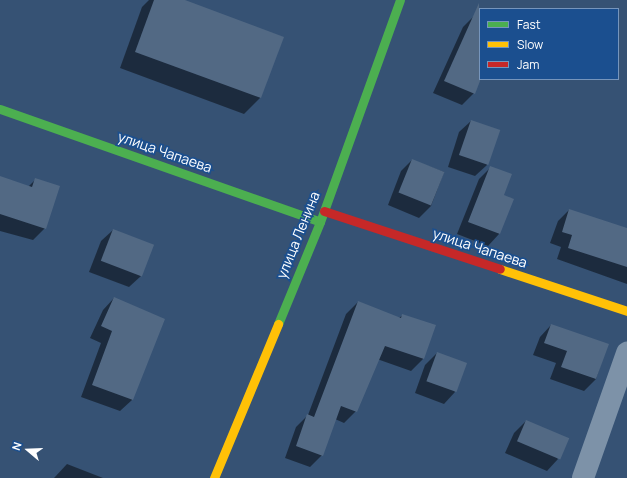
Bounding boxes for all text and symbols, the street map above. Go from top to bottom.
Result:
legend [479,8,619,80]
text: Fast [517,16,541,33]
text: Slow [517,36,543,53]
text: Jam [517,56,539,73]
street label: улица Чапаева [116,128,214,176]
street label: улица Ленина [273,189,323,281]
street label: улица Чапаева [431,225,529,271]
north arrow [8,430,48,470]
text: N [8,440,25,452]

